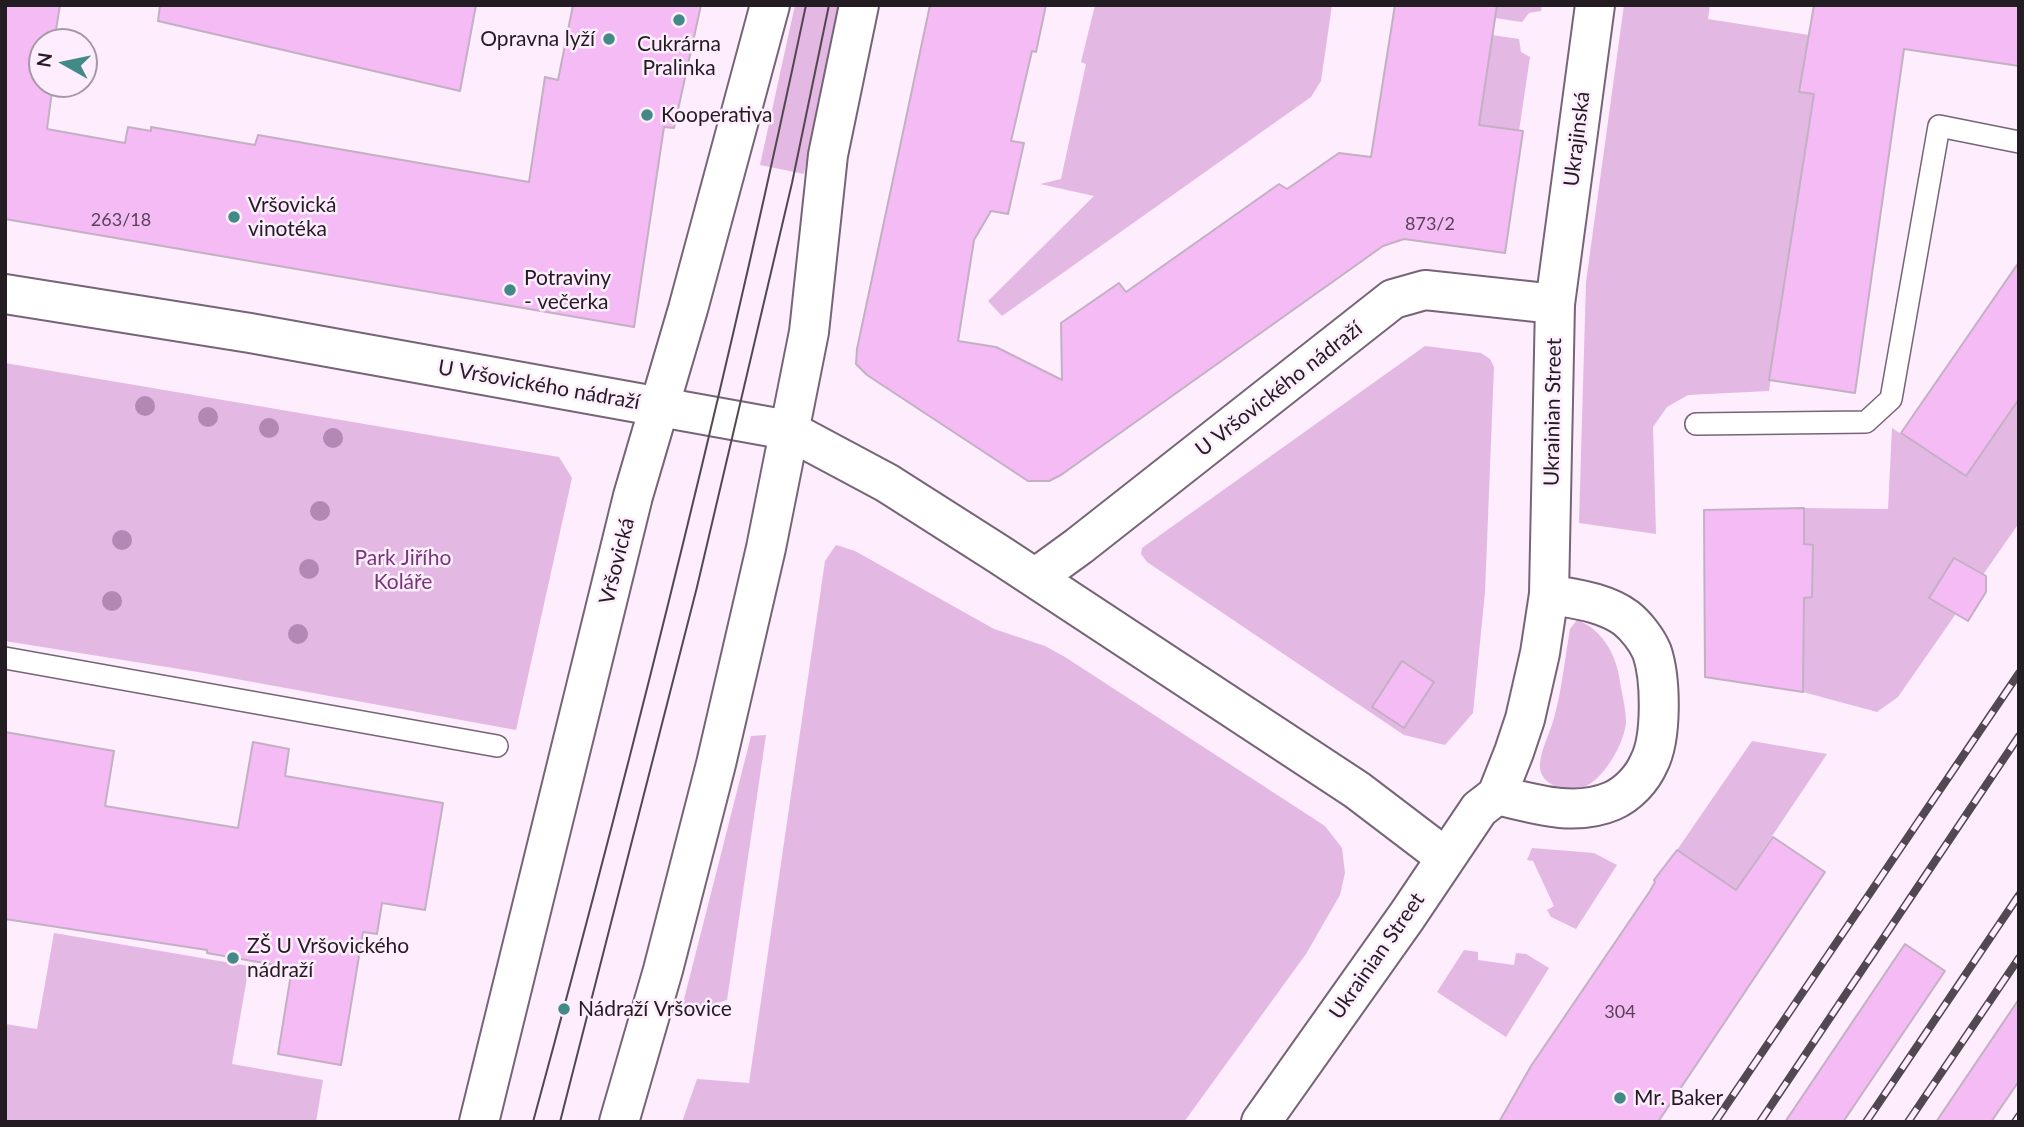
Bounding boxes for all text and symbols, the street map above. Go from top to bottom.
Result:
marker: Cukrárna Pralinka [671,12,687,28]
place label: Opravna lyží [480,26,595,52]
north arrow [28,28,98,98]
marker: Opravna lyží [601,31,617,47]
place label: Cukrárna Pralinka [637,31,721,81]
text: N [31,51,56,69]
street label: Ukrajinská [1559,90,1595,188]
place label: Kooperativa [661,102,773,128]
marker: Kooperativa [639,107,655,123]
place label: Vršovická vinotéka [248,192,336,242]
house number: 263/18 [91,209,151,231]
marker: Vršovická vinotéka [226,209,242,225]
house number: 873/2 [1405,213,1455,235]
place label: Potraviny - večerka [524,265,611,315]
marker: Potraviny - večerka [502,282,518,298]
street label: U Vršovického nádraží [1191,316,1367,462]
street label: Ukrainian Street [1539,338,1567,486]
street label: U Vršovického nádraží [436,355,642,415]
street label: Vršovická [594,515,640,607]
park label: Park Jiřího Koláře [355,545,451,595]
street label: Ukrainian Street [1324,888,1430,1024]
place label: ZŠ U Vršovického nádraží [247,933,409,983]
marker: ZŠ U Vršovického nádraží [225,950,241,966]
place label: Nádraží Vršovice [578,996,732,1022]
marker: Nádraží Vršovice [556,1001,572,1017]
house number: 304 [1604,1001,1636,1023]
place label: Mr. Baker [1634,1085,1723,1111]
marker: Mr. Baker [1612,1090,1628,1106]

